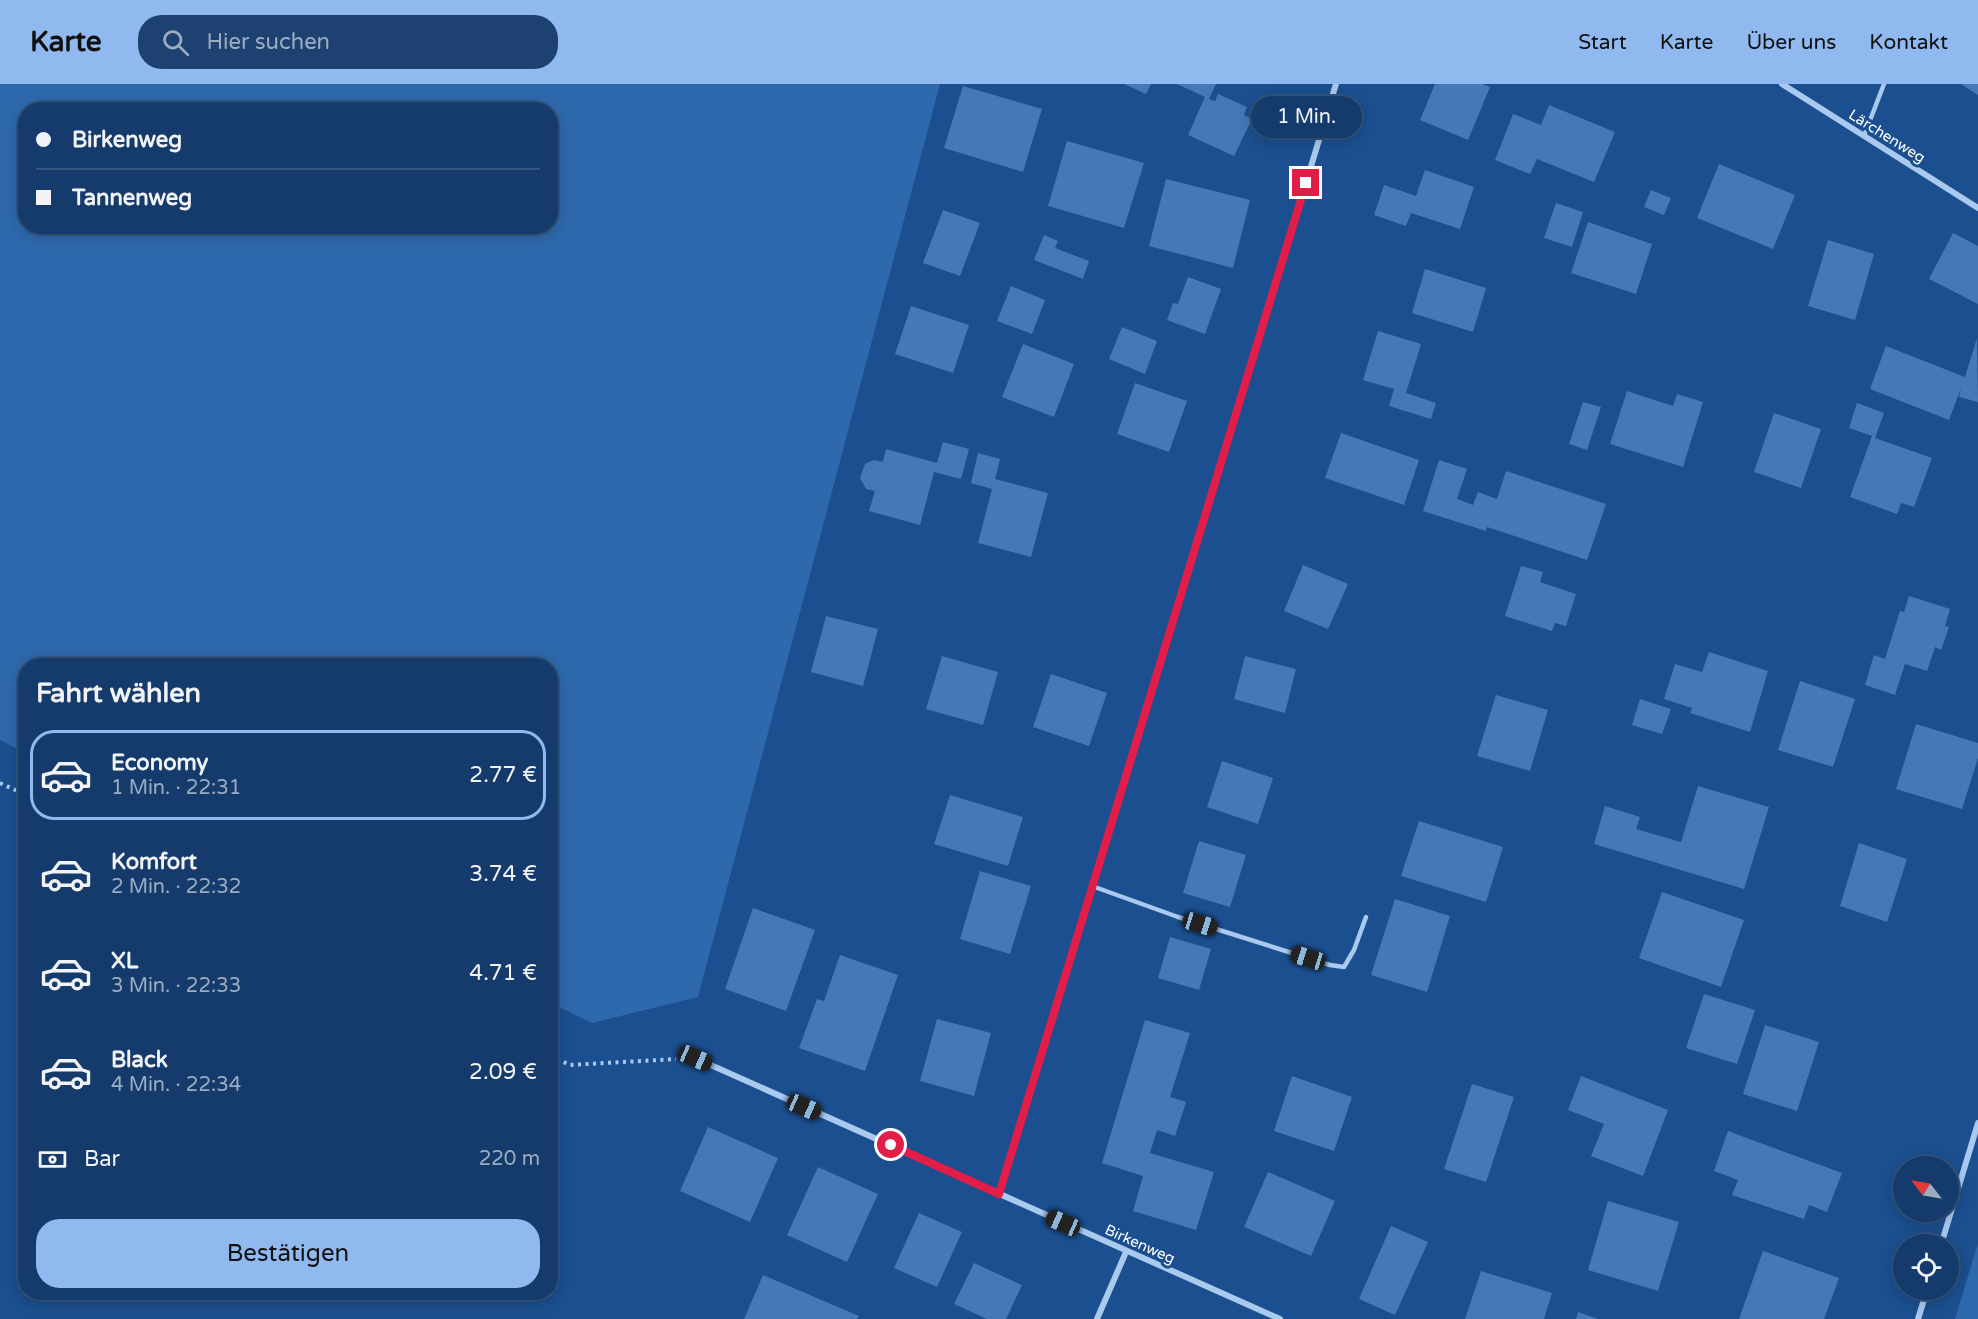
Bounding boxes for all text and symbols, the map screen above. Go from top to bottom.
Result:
search box [138,15,558,69]
text: Karte [30,25,102,59]
icon: search [159,26,192,59]
text: Hier suchen [207,29,330,55]
text: Start [1578,30,1627,55]
text: Karte [1660,30,1713,55]
text: Über uns [1746,30,1836,55]
text: Kontakt [1869,30,1948,55]
callout: 1 Min. [1250,96,1362,138]
text: 1 Min. [1277,105,1336,129]
street label: Lärchenweg [1845,105,1929,167]
text: Birkenweg [72,127,182,153]
route end [1292,169,1319,196]
text: Tannenweg [72,185,192,211]
text: Fahrt wählen [36,677,201,710]
icon: car [39,748,93,802]
text: Economy [111,750,208,776]
text: 2.77 € [469,762,537,788]
text: 1 Min. · 22:31 [111,776,241,800]
icon: car [39,847,93,901]
text: Komfort [111,849,197,875]
text: 3.74 € [469,861,537,887]
text: 2 Min. · 22:32 [111,875,241,899]
car [1180,910,1220,938]
car [1288,944,1328,972]
icon: car [39,946,93,1000]
text: XL [111,948,138,974]
text: 4.71 € [469,960,537,986]
text: 3 Min. · 22:33 [111,974,241,998]
car [675,1042,715,1074]
icon: car [39,1045,93,1099]
text: Black [111,1047,168,1073]
text: 2.09 € [469,1059,537,1085]
text: 4 Min. · 22:34 [111,1073,241,1097]
car [784,1091,824,1123]
route start [877,1131,904,1158]
icon: cash [36,1143,69,1176]
text: Bar [84,1146,120,1172]
text: 220 m [479,1147,540,1171]
north arrow [1893,1156,1959,1222]
map controls [1893,1156,1959,1300]
car [1043,1207,1083,1239]
button: Bestätigen [36,1219,540,1288]
street label: Birkenweg [1102,1221,1178,1267]
button: locate [1893,1234,1959,1300]

